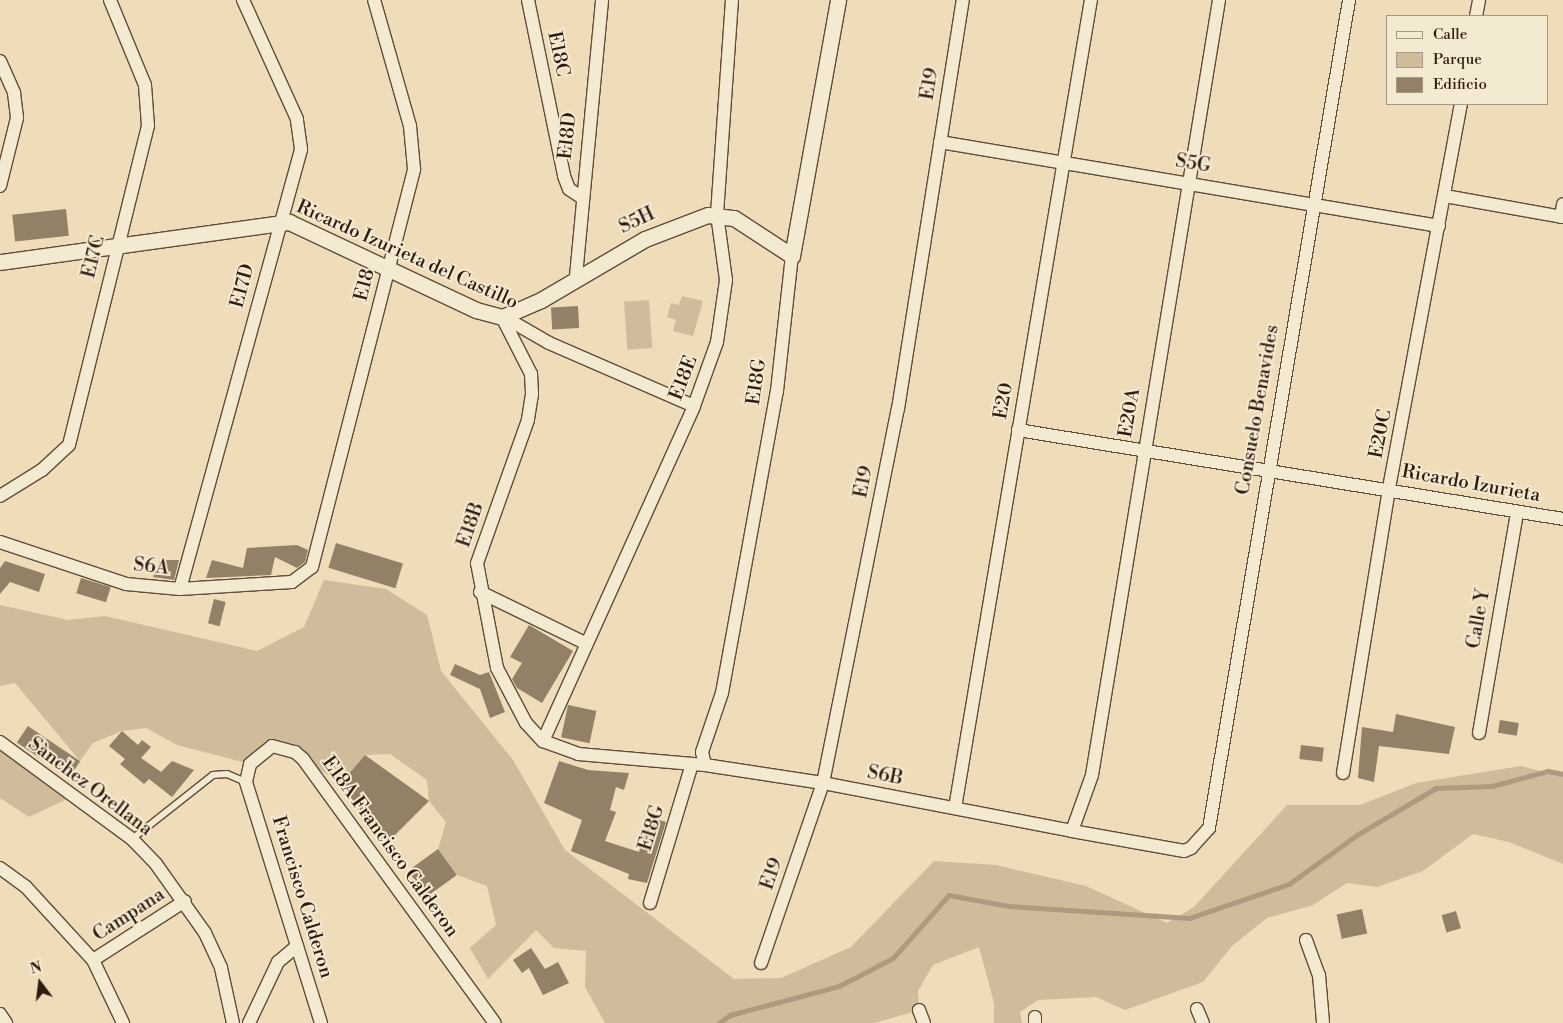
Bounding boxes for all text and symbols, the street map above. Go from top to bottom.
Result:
legend [1386,15,1548,105]
text: Calle [1433,25,1467,44]
street label: E18C [542,29,574,79]
text: Parque [1433,50,1482,69]
street label: E19 [916,66,944,102]
text: Edificio [1433,75,1487,94]
street label: E18D [554,111,582,161]
street label: S5G [1174,150,1212,178]
street label: Ricardo Izurieta del Castillo [293,196,521,314]
street label: S5H [616,203,658,239]
street label: E17C [78,233,110,281]
street label: E17D [226,261,260,311]
street label: E18 [350,266,380,304]
street label: Consuelo Benavides [1232,323,1284,497]
street label: E18E [665,353,703,403]
street label: E18G [742,357,772,407]
street label: E20 [990,381,1018,421]
street label: E20A [1114,387,1146,439]
street label: E20C [1365,407,1397,461]
street label: Ricardo Izurieta [1400,461,1542,507]
street label: E19 [850,464,878,500]
street label: E18B [453,500,489,550]
street label: S6A [132,554,170,580]
street label: Calle Y [1463,588,1495,650]
street label: Sànchez Orellana [23,733,157,841]
street label: E18A Francisco Calderon [317,752,463,942]
street label: S6B [865,761,905,791]
street label: E18G [634,802,670,854]
street label: Francisco Calderon [266,813,338,981]
street label: E19 [756,855,788,893]
street label: Campana [89,883,169,947]
north arrow [15,958,65,1008]
text: N [28,958,44,979]

